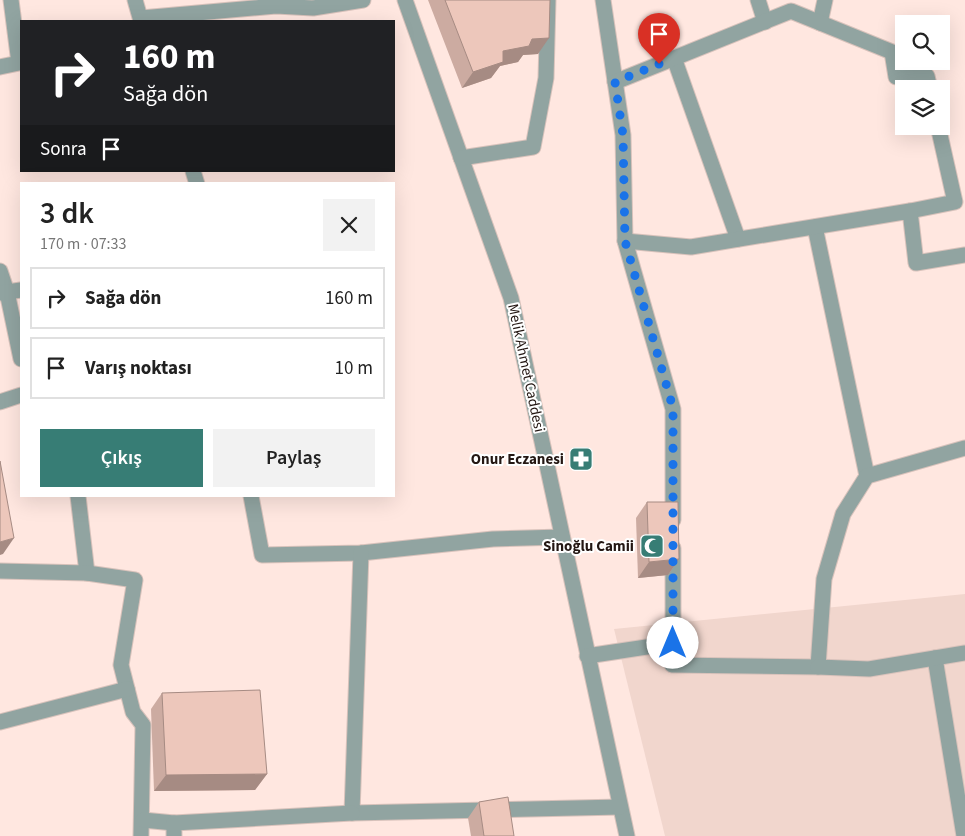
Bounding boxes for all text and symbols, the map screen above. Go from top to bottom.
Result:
pin [638,13,680,64]
map controls [895,15,950,135]
button: search [895,15,950,70]
icon: arrive [645,20,673,48]
text: 160 m [123,32,215,82]
icon: right [40,40,105,105]
text: Sağa dön [123,78,208,110]
button: layers [895,80,950,135]
icon: arrive [97,135,125,163]
text: Sonra [40,136,87,163]
text: 3 dk [40,192,94,235]
button: close [323,199,375,251]
text: 170 m · 07:33 [40,233,127,255]
icon: right [42,284,70,312]
text: Sağa dön [85,285,161,312]
text: 160 m [325,285,373,312]
street label: Melik Ahmet Caddesi [502,302,550,434]
icon: arrive [42,354,70,382]
text: Varış noktası [85,355,192,382]
text: 10 m [335,355,373,382]
button: Çıkış [40,429,203,487]
button: Paylaş [213,429,375,487]
pharmacy icon: Onur Eczanesi [568,446,594,472]
place label: Onur Eczanesi [471,449,564,470]
mosque icon: Sinoğlu Camii [639,533,665,559]
place label: Sinoğlu Camii [543,536,634,557]
position arrow [646,616,698,668]

